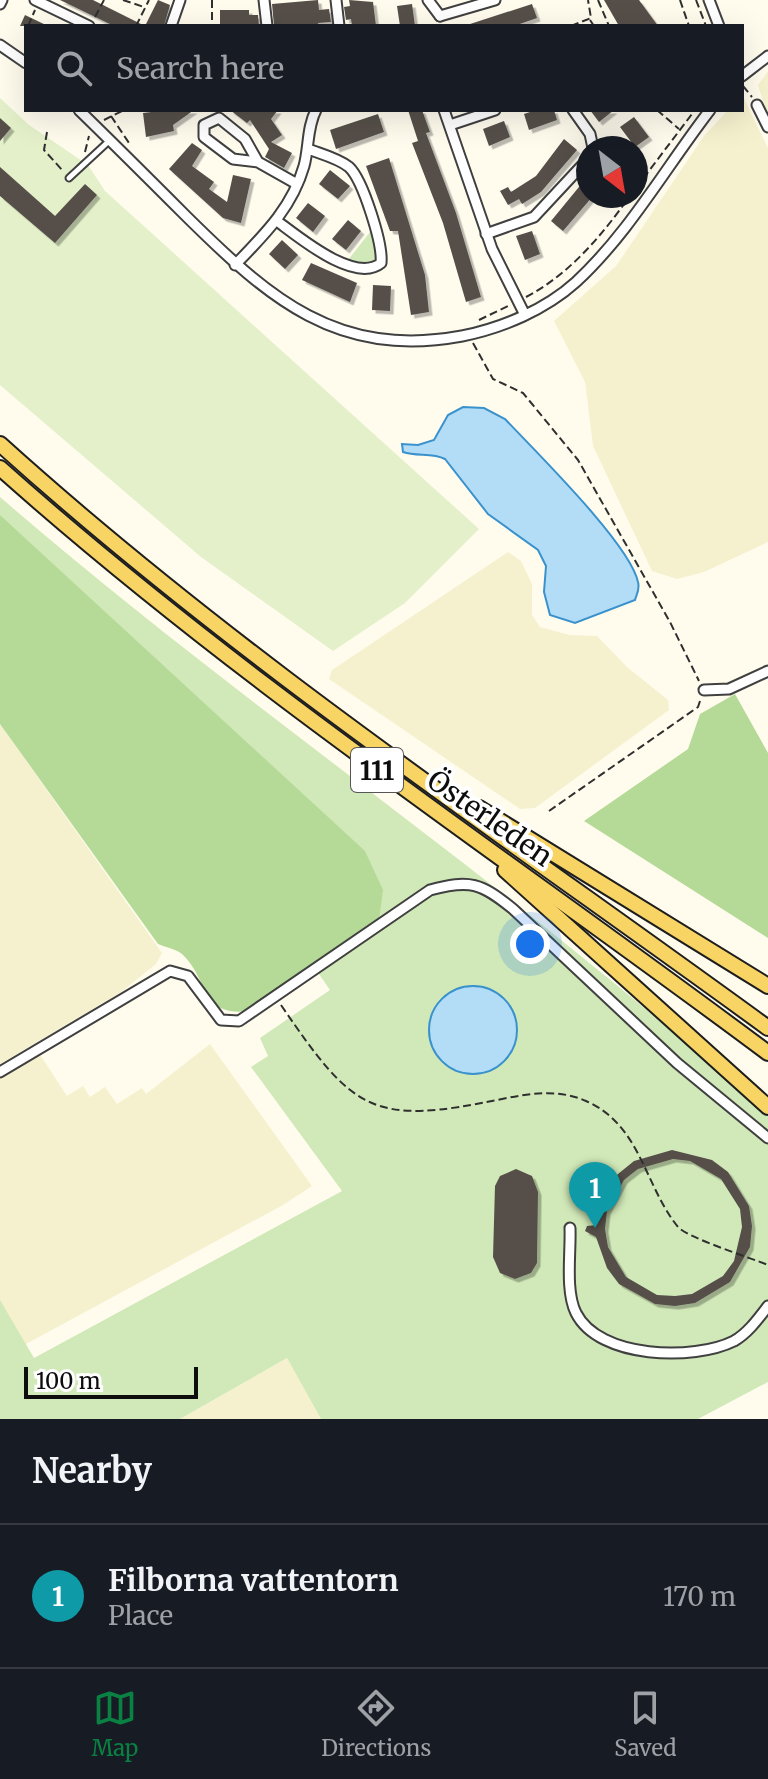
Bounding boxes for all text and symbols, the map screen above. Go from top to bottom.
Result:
search box [24,24,744,112]
icon: search [52,46,96,90]
text: Search here [116,49,284,87]
north arrow [576,136,648,208]
road number: 111 [351,748,403,792]
street label: Österleden [420,762,560,874]
your location [510,924,550,964]
pin: 1 [569,1162,621,1228]
scale bar [24,1363,198,1399]
text: 100 m [36,1367,101,1395]
text: Nearby [32,1450,152,1492]
text: Filborna vattentorn [108,1561,399,1599]
text: 1 [52,1580,64,1613]
text: 170 m [663,1580,736,1613]
text: Place [108,1599,173,1632]
tab: Map [91,1686,138,1762]
tab: Directions [321,1686,431,1762]
tab: Saved [614,1686,677,1762]

